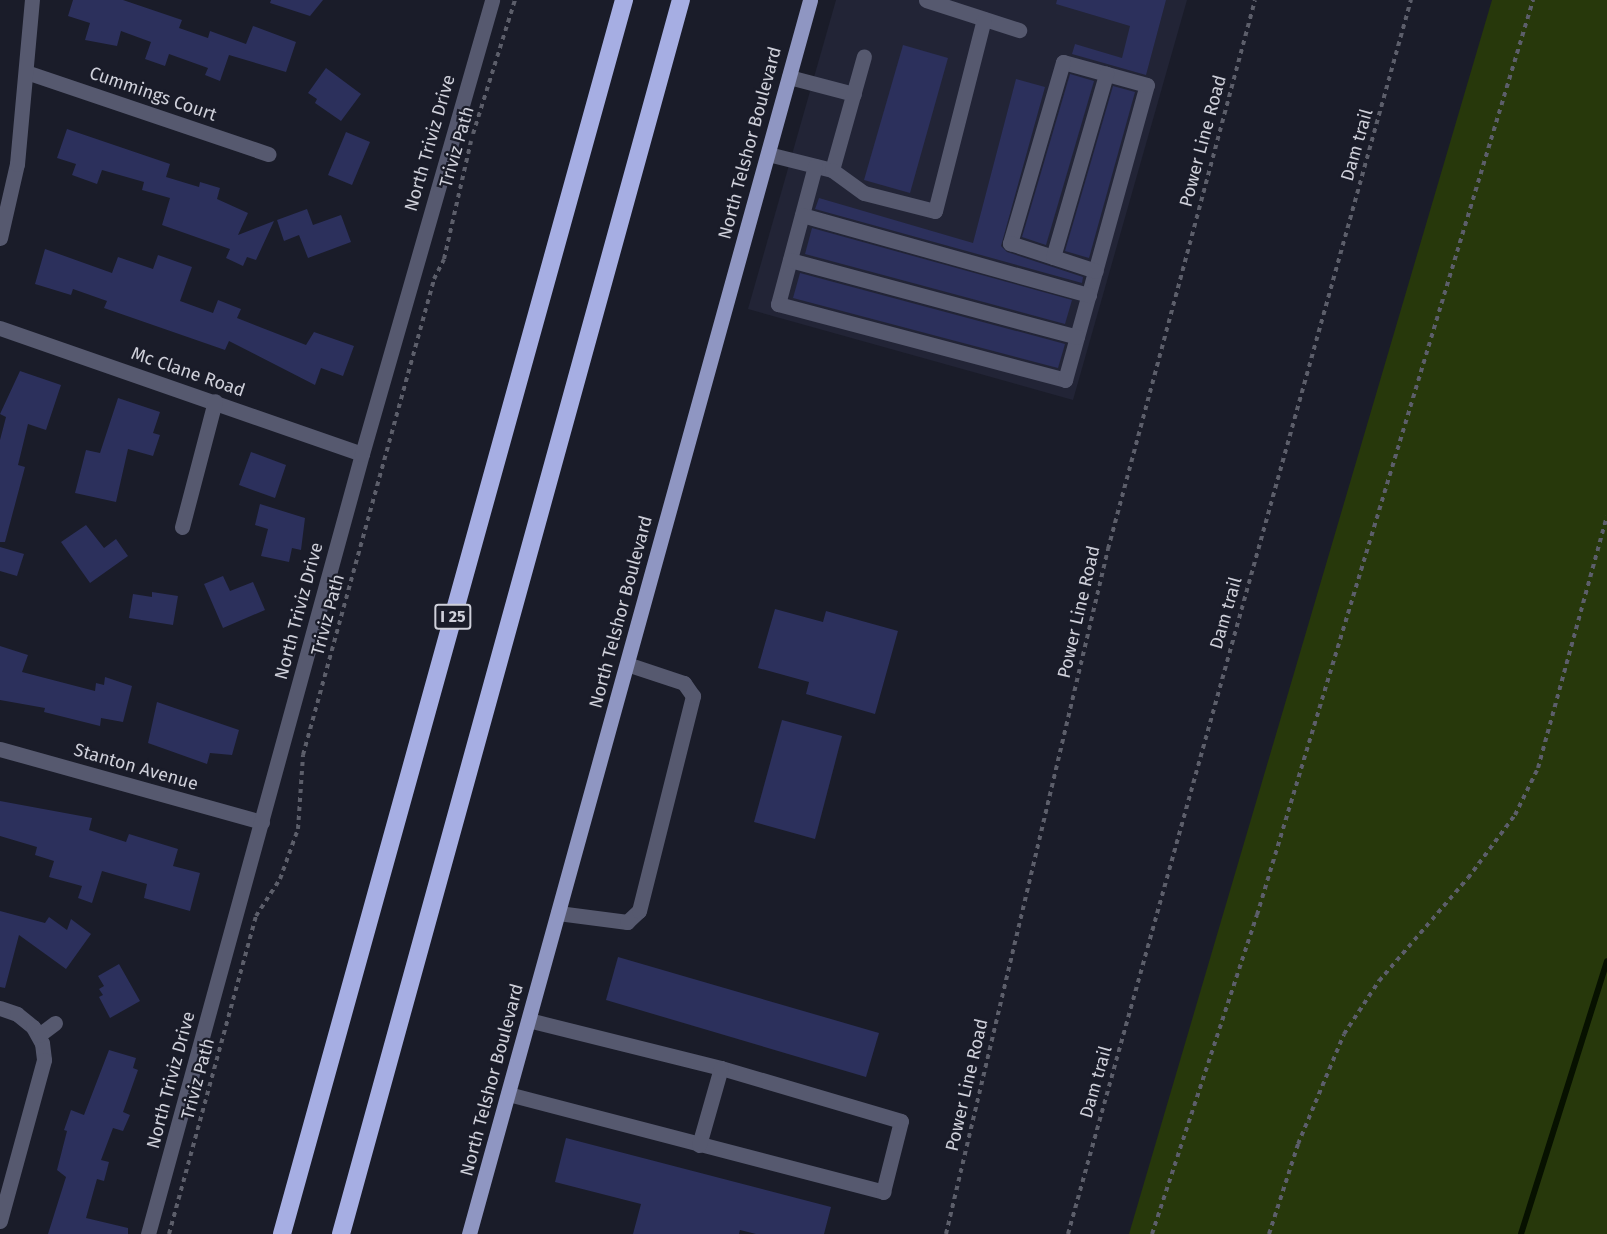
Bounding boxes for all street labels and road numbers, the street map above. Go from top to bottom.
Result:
street label: North Telshor Boulevard [714,44,786,242]
street label: Cummings Court [86,62,220,126]
street label: North Triviz Drive [400,72,460,214]
street label: Power Line Road [1175,73,1231,209]
street label: Triviz Path [435,104,479,190]
street label: Dam trail [1336,106,1378,184]
street label: Mc Clane Road [128,342,248,402]
street label: North Telshor Boulevard [585,513,657,711]
street label: North Triviz Drive [270,540,328,682]
street label: Power Line Road [1053,544,1105,680]
street label: Triviz Path [307,572,349,658]
street label: Dam trail [1205,574,1247,652]
road number: I 25 [434,604,472,630]
street label: Stanton Avenue [71,739,201,795]
street label: North Telshor Boulevard [456,981,528,1179]
street label: North Triviz Drive [142,1009,200,1151]
street label: Power Line Road [941,1017,993,1153]
street label: Triviz Path [177,1036,219,1122]
street label: Dam trail [1075,1043,1117,1121]

